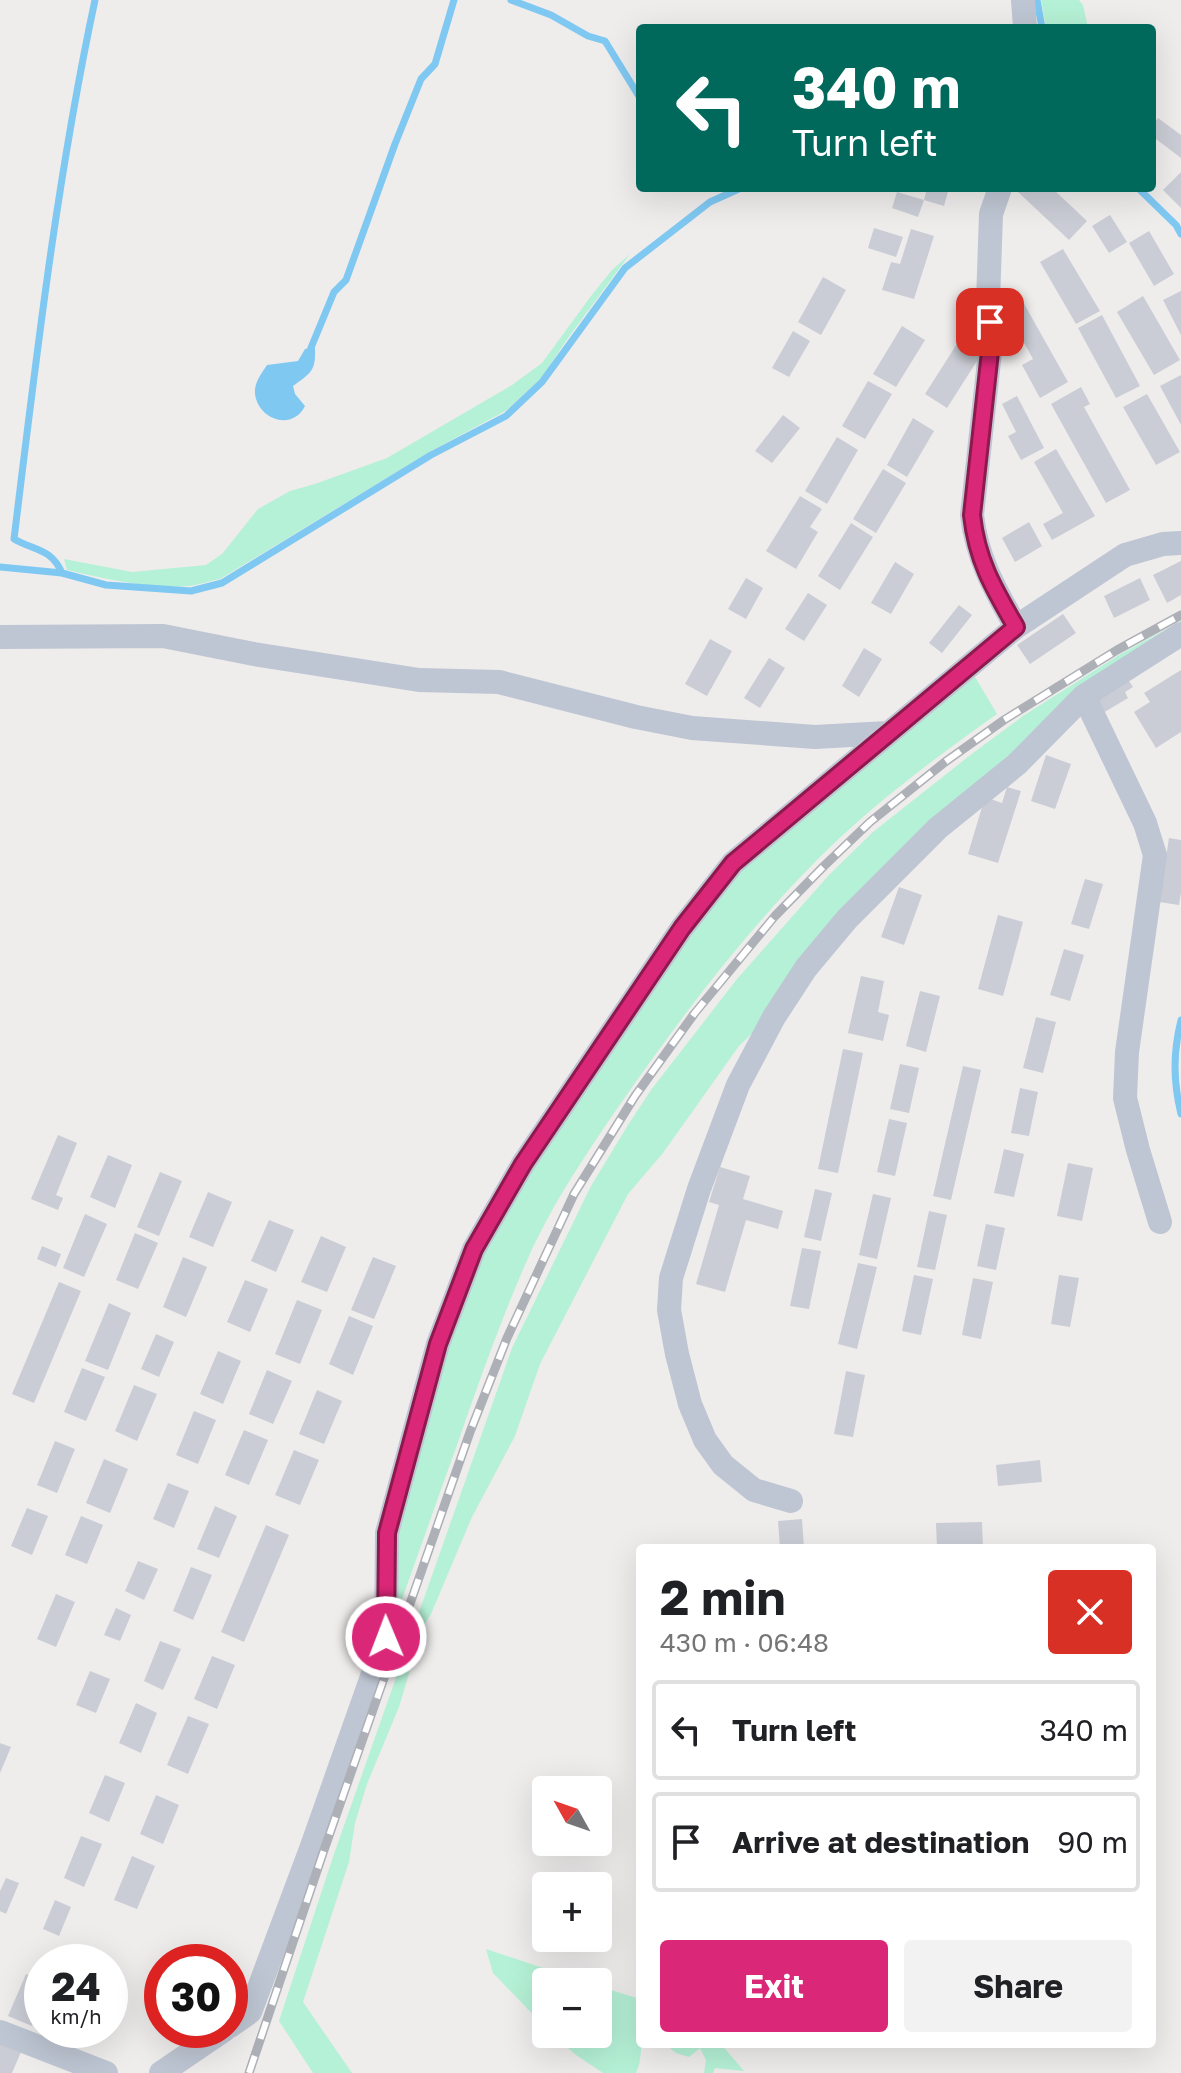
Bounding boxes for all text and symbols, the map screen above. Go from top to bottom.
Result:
text: 340 m [792,53,961,120]
icon: left [660,56,764,160]
text: Turn left [792,121,938,164]
pin [956,288,1024,356]
icon: arrive [968,300,1012,344]
text: 2 min [660,1568,785,1626]
button: close [1048,1570,1132,1654]
position arrow [344,1595,428,1679]
text: 430 m · 06:48 [660,1627,829,1658]
icon: left [664,1708,708,1752]
text: Turn left [732,1712,857,1748]
text: 340 m [1040,1712,1128,1748]
north arrow [532,1776,612,1856]
map controls [532,1776,612,2048]
icon: arrive [664,1820,708,1864]
text: Arrive at destination [732,1824,1029,1860]
text: 90 m [1057,1824,1128,1860]
button: + [532,1872,612,1952]
button: Exit [660,1940,888,2032]
button: Share [904,1940,1132,2032]
speed limit sign: 30 [144,1944,248,2048]
text: 24 [51,1962,101,2010]
button: − [532,1968,612,2048]
text: km/h [51,2004,101,2028]

